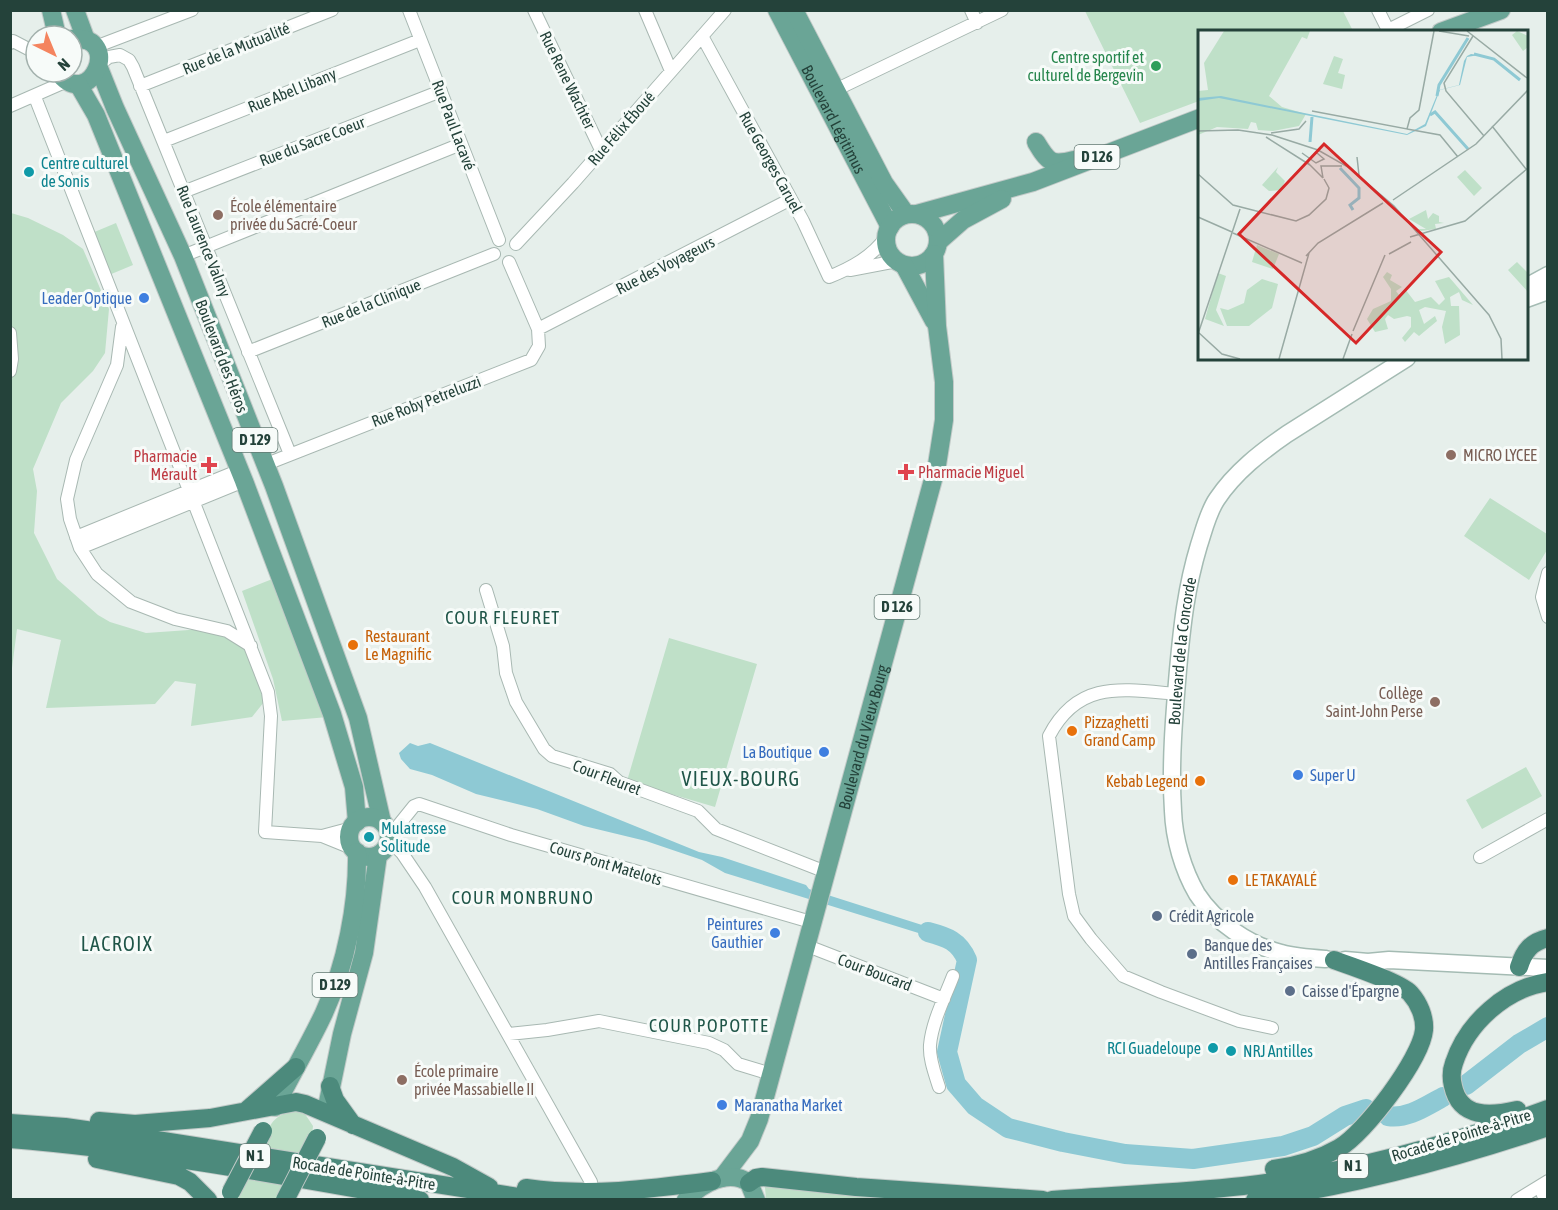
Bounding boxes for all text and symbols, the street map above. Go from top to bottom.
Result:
street label: Rue de la Mutualité [180,18,292,78]
north arrow [24,24,84,84]
street label: Rue Rene Wachter [537,28,600,132]
inset map [1198,30,1528,360]
place label: Centre sportif et culturel de Bergevin [1028,48,1144,85]
text: N [55,55,74,75]
marker: Centre sportif et culturel de Bergevin [1149,59,1163,73]
street label: Boulevard Légitimus [798,62,870,177]
street label: Rue Abel Libany [245,64,339,117]
street label: Rue Paul Lacavé [429,77,479,173]
street label: Rue Félix Éboué [584,87,658,169]
street label: Rue Georges Caruel [735,108,807,217]
street label: Rue du Sacre Coeur [257,113,367,169]
road number: D 126 [1074,145,1120,169]
place label: Centre culturel de Sonis [41,154,129,190]
marker: Centre culturel de Sonis [22,165,36,179]
street label: Rue Laurence Valmy [172,183,235,300]
place label: École élémentaire privée du Sacré-Coeur [230,197,357,234]
marker: École élémentaire privée du Sacré-Coeur [211,208,225,222]
street label: Rue des Voyageurs [613,232,718,299]
street label: Rue de la Clinique [319,275,424,332]
place label: Leader Optique [42,289,132,308]
marker: Leader Optique [137,291,151,305]
street label: Boulevard des Héros [192,297,252,415]
street label: Rue Roby Petreluzzi [369,372,484,431]
road number: D 129 [232,428,278,452]
place label: MICRO LYCEE [1463,446,1537,464]
place label: Pharmacie Mérault [133,447,197,483]
marker: MICRO LYCEE [1444,448,1458,462]
marker: Pharmacie Mérault [202,458,216,472]
place label: Pharmacie Miguel [918,463,1025,482]
marker: Pharmacie Miguel [899,465,913,479]
street label: Boulevard de la Concorde [1165,575,1199,726]
road number: D 126 [874,595,920,619]
district label: COUR FLEURET [445,607,561,628]
place label: Restaurant Le Magnific [365,627,431,664]
marker: Restaurant Le Magnific [346,638,360,652]
street label: Boulevard du Vieux Bourg [835,663,892,811]
place label: Collège Saint-John Perse [1326,684,1423,720]
marker: Collège Saint-John Perse [1428,695,1442,709]
place label: Pizzaghetti Grand Camp [1084,713,1156,750]
marker: Pizzaghetti Grand Camp [1065,724,1079,738]
place label: La Boutique [742,743,812,762]
marker: La Boutique [817,745,831,759]
street label: Cour Fleuret [570,756,644,798]
place label: Super U [1310,766,1356,785]
district label: VIEUX-BOURG [681,767,801,790]
marker: Super U [1291,768,1305,782]
place label: Kebab Legend [1106,772,1188,791]
marker: Kebab Legend [1193,774,1207,788]
place label: Mulatresse Solitude [381,819,446,855]
marker: Mulatresse Solitude [362,830,376,844]
street label: Cours Pont Matelots [548,837,665,889]
place label: LE TAKAYALÉ [1245,871,1317,889]
marker: LE TAKAYALÉ [1226,873,1240,887]
district label: COUR MONBRUNO [452,887,594,908]
place label: Crédit Agricole [1169,907,1254,926]
marker: Crédit Agricole [1150,909,1164,923]
place label: Peintures Gauthier [707,915,763,951]
marker: Peintures Gauthier [768,926,782,940]
district label: LACROIX [81,932,153,955]
place label: Banque des Antilles Françaises [1204,936,1313,973]
marker: Banque des Antilles Françaises [1185,947,1199,961]
street label: Cour Boucard [835,950,915,994]
road number: D 129 [312,973,358,997]
place label: Caisse d'Épargne [1302,982,1399,1001]
marker: Caisse d'Épargne [1283,984,1297,998]
district label: COUR POPOTTE [649,1015,769,1036]
place label: RCI Guadeloupe [1107,1039,1201,1058]
marker: RCI Guadeloupe [1206,1041,1220,1055]
place label: NRJ Antilles [1243,1042,1313,1060]
marker: NRJ Antilles [1224,1044,1238,1058]
place label: École primaire privée Massabielle II [414,1062,534,1099]
marker: École primaire privée Massabielle II [395,1073,409,1087]
place label: Maranatha Market [734,1096,843,1114]
marker: Maranatha Market [715,1098,729,1112]
street label: Rocade de Pointe-à-Pitre [1389,1105,1533,1165]
road number: N 1 [240,1144,270,1168]
street label: Rocade de Pointe-à-Pitre [291,1153,437,1193]
road number: N 1 [1338,1154,1368,1178]

